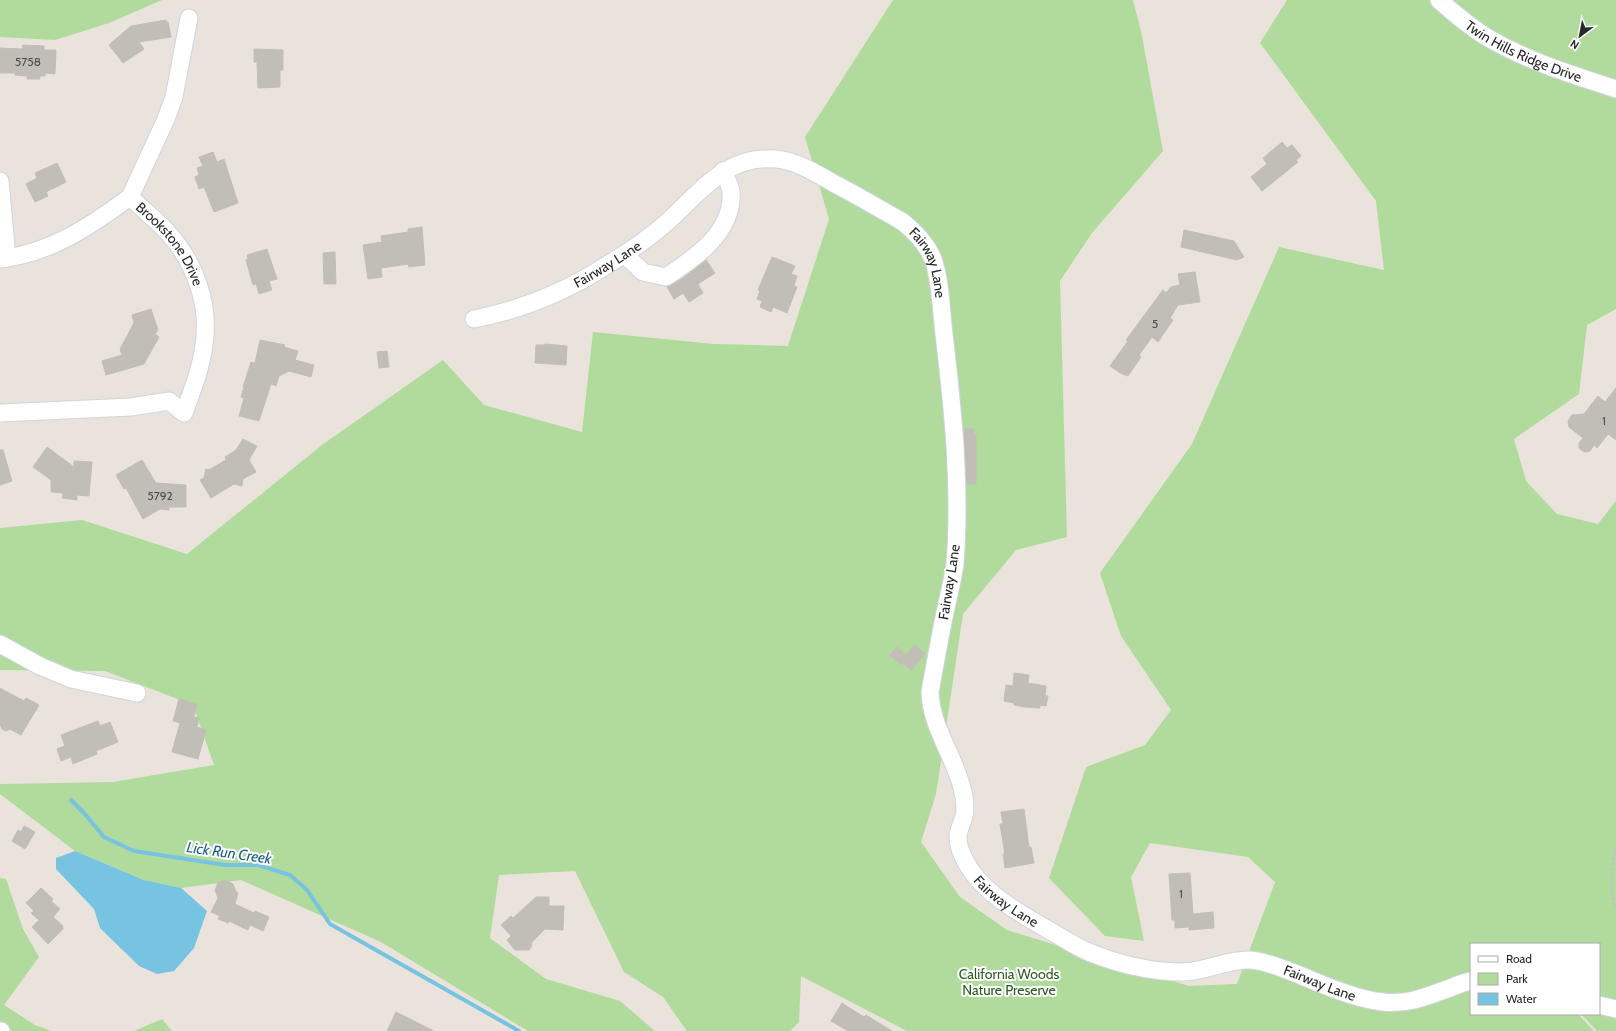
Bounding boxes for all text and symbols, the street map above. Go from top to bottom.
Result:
street label: Twin Hills Ridge Drive [1462,16,1584,86]
north arrow [1560,16,1600,56]
text: N [1568,36,1582,52]
house number: 5758 [15,54,41,69]
street label: Brookstone Drive [132,198,207,288]
street label: Fairway Lane [905,223,950,299]
street label: Fairway Lane [570,237,645,292]
house number: 5 [1152,316,1158,331]
house number: 1 [1602,413,1606,428]
house number: 5792 [147,488,173,503]
street label: Fairway Lane [934,543,964,621]
water label: Lick Run Creek [185,838,273,868]
street label: Fairway Lane [970,872,1042,931]
house number: 1 [1179,886,1183,901]
legend [1470,943,1600,1015]
text: Road [1506,951,1532,966]
street label: Fairway Lane [1281,961,1358,1005]
park label: California Woods Nature Preserve [959,965,1059,999]
text: Park [1506,971,1528,986]
text: Water [1506,991,1537,1006]

